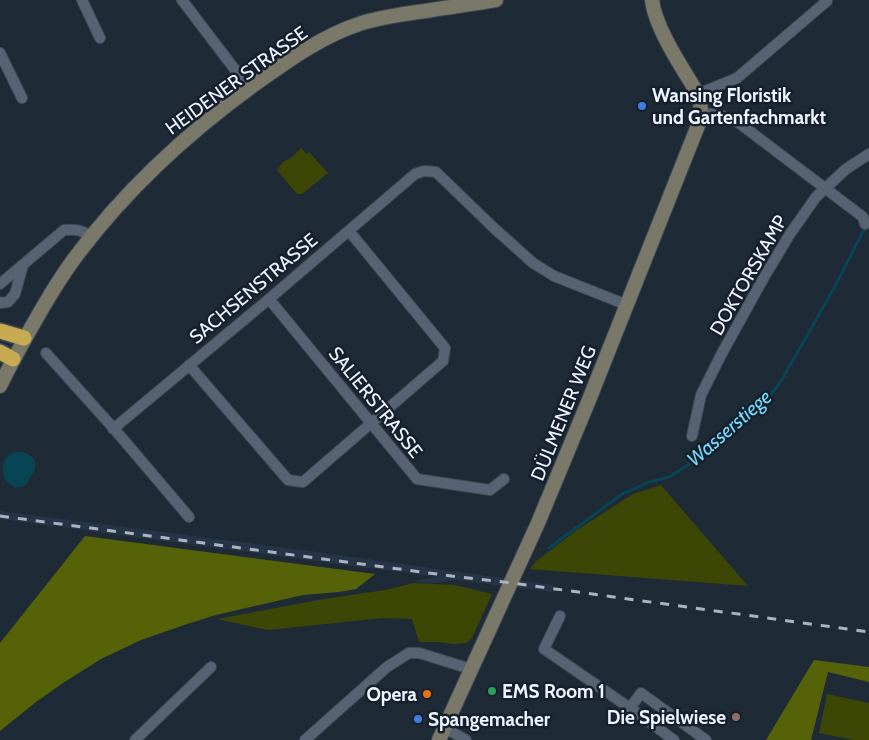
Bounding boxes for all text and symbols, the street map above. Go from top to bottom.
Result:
street label: HEIDENER STRASSE [161,21,312,140]
place label: Wansing Floristik und Gartenfachmarkt [652,84,827,129]
marker: Wansing Floristik und Gartenfachmarkt [636,100,648,112]
street label: DOKTORSKAMP [705,211,792,339]
street label: SACHSENSTRASSE [185,228,322,349]
street label: SALIERSTRASSE [324,342,427,462]
street label: DÜLMENER WEG [526,342,601,484]
water label: Wasserstiege [682,385,776,471]
place label: EMS Room 1 [502,680,605,703]
place label: Opera [366,683,418,706]
marker: EMS Room 1 [486,685,498,697]
marker: Opera [421,688,433,700]
place label: Die Spielwiese [607,706,726,729]
place label: Spangemacher [428,708,551,731]
marker: Die Spielwiese [730,711,742,723]
marker: Spangemacher [412,713,424,725]

